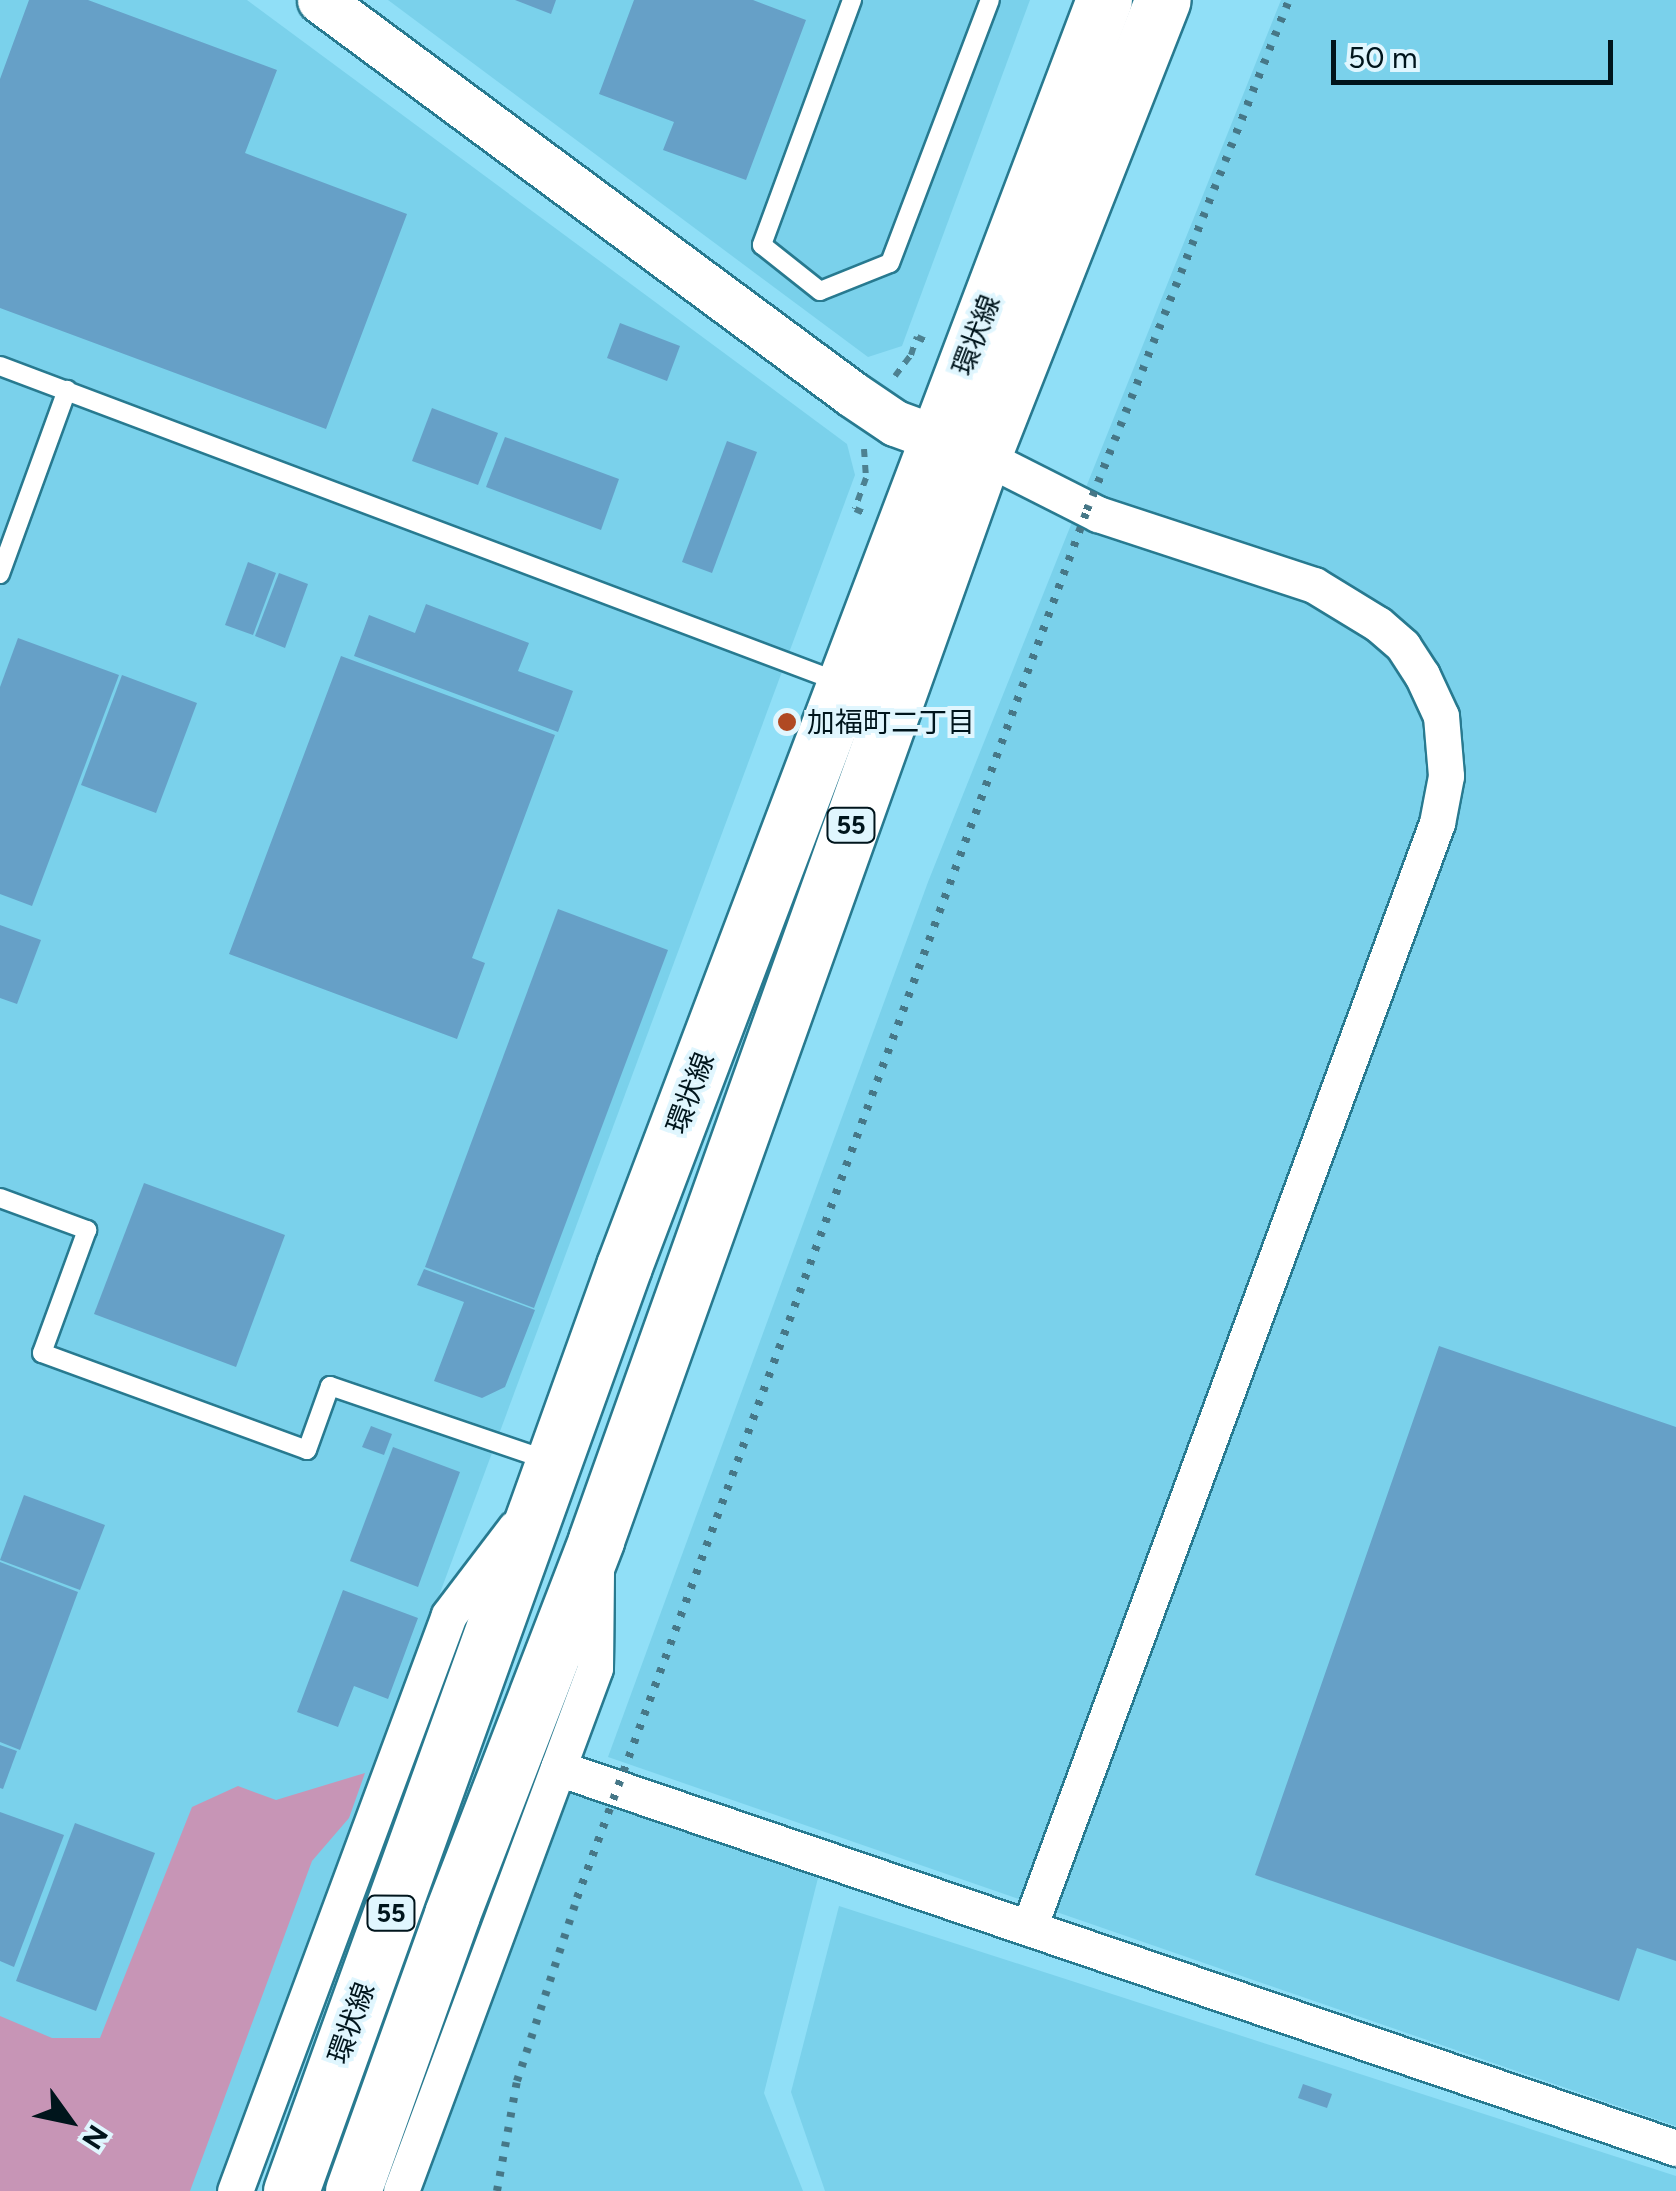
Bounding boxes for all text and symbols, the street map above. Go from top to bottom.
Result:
scale bar [1336,20,1618,82]
text: 50 m [1348,39,1417,76]
street label: 環状線 [945,290,1007,380]
place label: 加福町二丁目 [807,705,975,739]
marker: 加福町二丁目 [776,711,798,733]
road number: 55 [826,805,876,845]
street label: 環状線 [659,1048,721,1138]
road number: 55 [366,1893,416,1933]
street label: 環状線 [321,1978,381,2068]
north arrow [20,2071,120,2171]
text: N [75,2119,115,2156]

